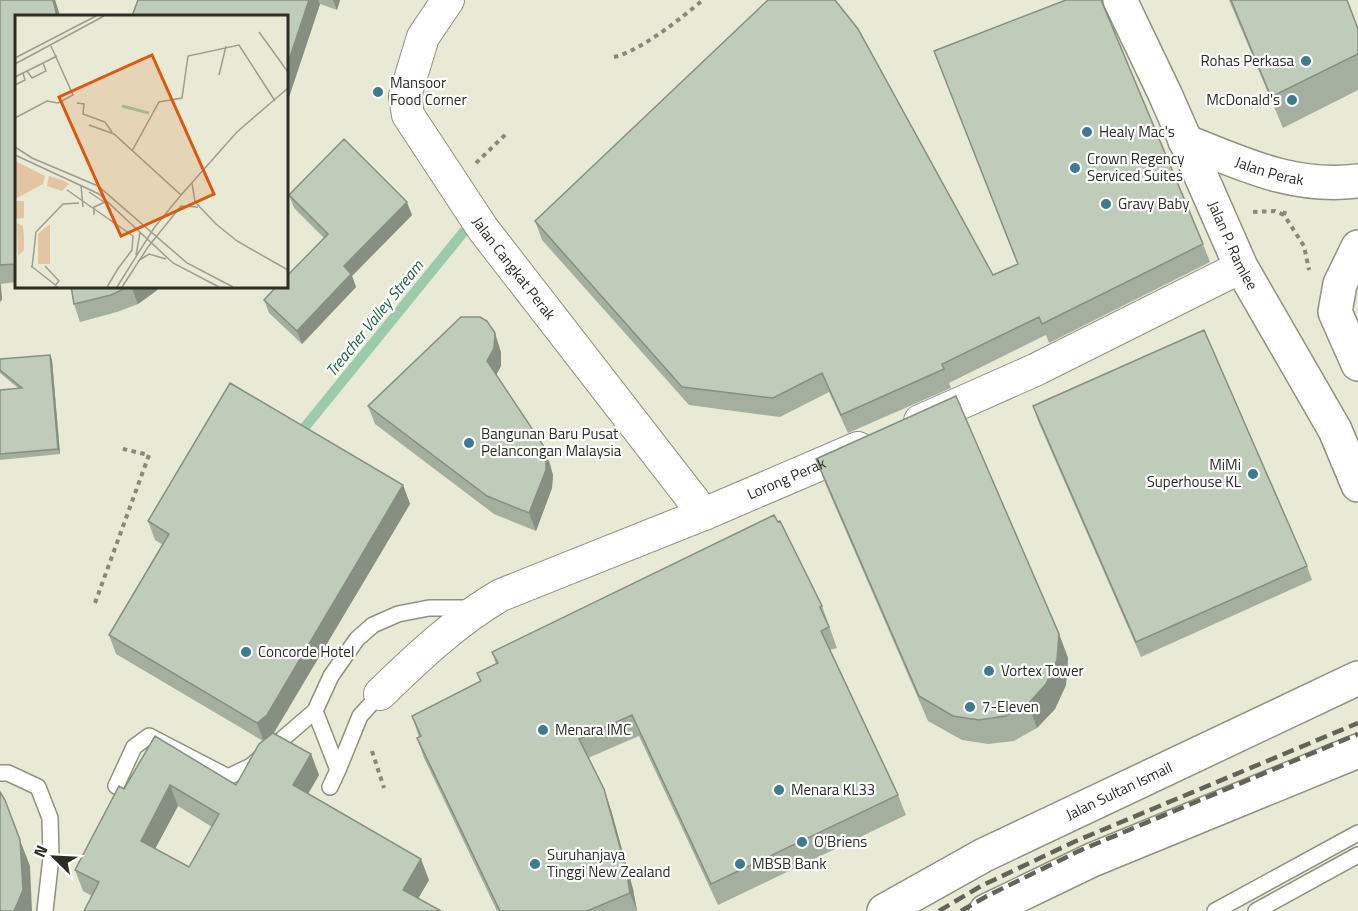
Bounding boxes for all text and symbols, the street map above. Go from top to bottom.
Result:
inset map [15,15,288,288]
place label: Rohas Perkasa [1200,49,1294,72]
marker: Rohas Perkasa [1299,54,1313,68]
place label: Mansoor Food Corner [390,71,467,111]
marker: Mansoor Food Corner [371,85,385,99]
place label: McDonald's [1206,88,1280,111]
marker: McDonald's [1285,93,1299,107]
place label: Healy Mac's [1099,120,1175,143]
marker: Healy Mac's [1080,125,1094,139]
place label: Crown Regency Serviced Suites [1087,147,1185,187]
street label: Jalan Perak [1232,150,1305,191]
marker: Crown Regency Serviced Suites [1068,161,1082,175]
place label: Gravy Baby [1118,192,1189,215]
marker: Gravy Baby [1099,197,1113,211]
street label: Jalan P. Ramlee [1202,197,1264,294]
street label: Jalan Cangkat Perak [467,212,561,325]
water label: Treacher Valley Stream [319,254,429,381]
place label: Bangunan Baru Pusat Pelancongan Malaysia [481,422,622,462]
marker: Bangunan Baru Pusat Pelancongan Malaysia [462,436,476,450]
street label: Lorong Perak [743,451,829,505]
place label: MiMi Superhouse KL [1147,453,1241,493]
marker: MiMi Superhouse KL [1246,467,1260,481]
place label: Concorde Hotel [258,640,354,663]
marker: Concorde Hotel [239,645,253,659]
place label: Vortex Tower [1001,659,1084,682]
marker: Vortex Tower [982,664,996,678]
place label: 7-Eleven [982,695,1039,718]
marker: 7-Eleven [963,700,977,714]
place label: Menara IMC [555,718,631,741]
marker: Menara IMC [536,723,550,737]
street label: Jalan Sultan Ismail [1062,756,1176,826]
place label: Menara KL33 [791,778,875,801]
marker: Menara KL33 [772,783,786,797]
north arrow [24,827,84,887]
place label: O'Briens [814,830,867,853]
marker: O'Briens [795,835,809,849]
text: N [27,841,54,861]
place label: Suruhanjaya Tinggi New Zealand [547,843,670,883]
place label: MBSB Bank [752,852,827,875]
marker: Suruhanjaya Tinggi New Zealand [528,857,542,871]
marker: MBSB Bank [733,857,747,871]

